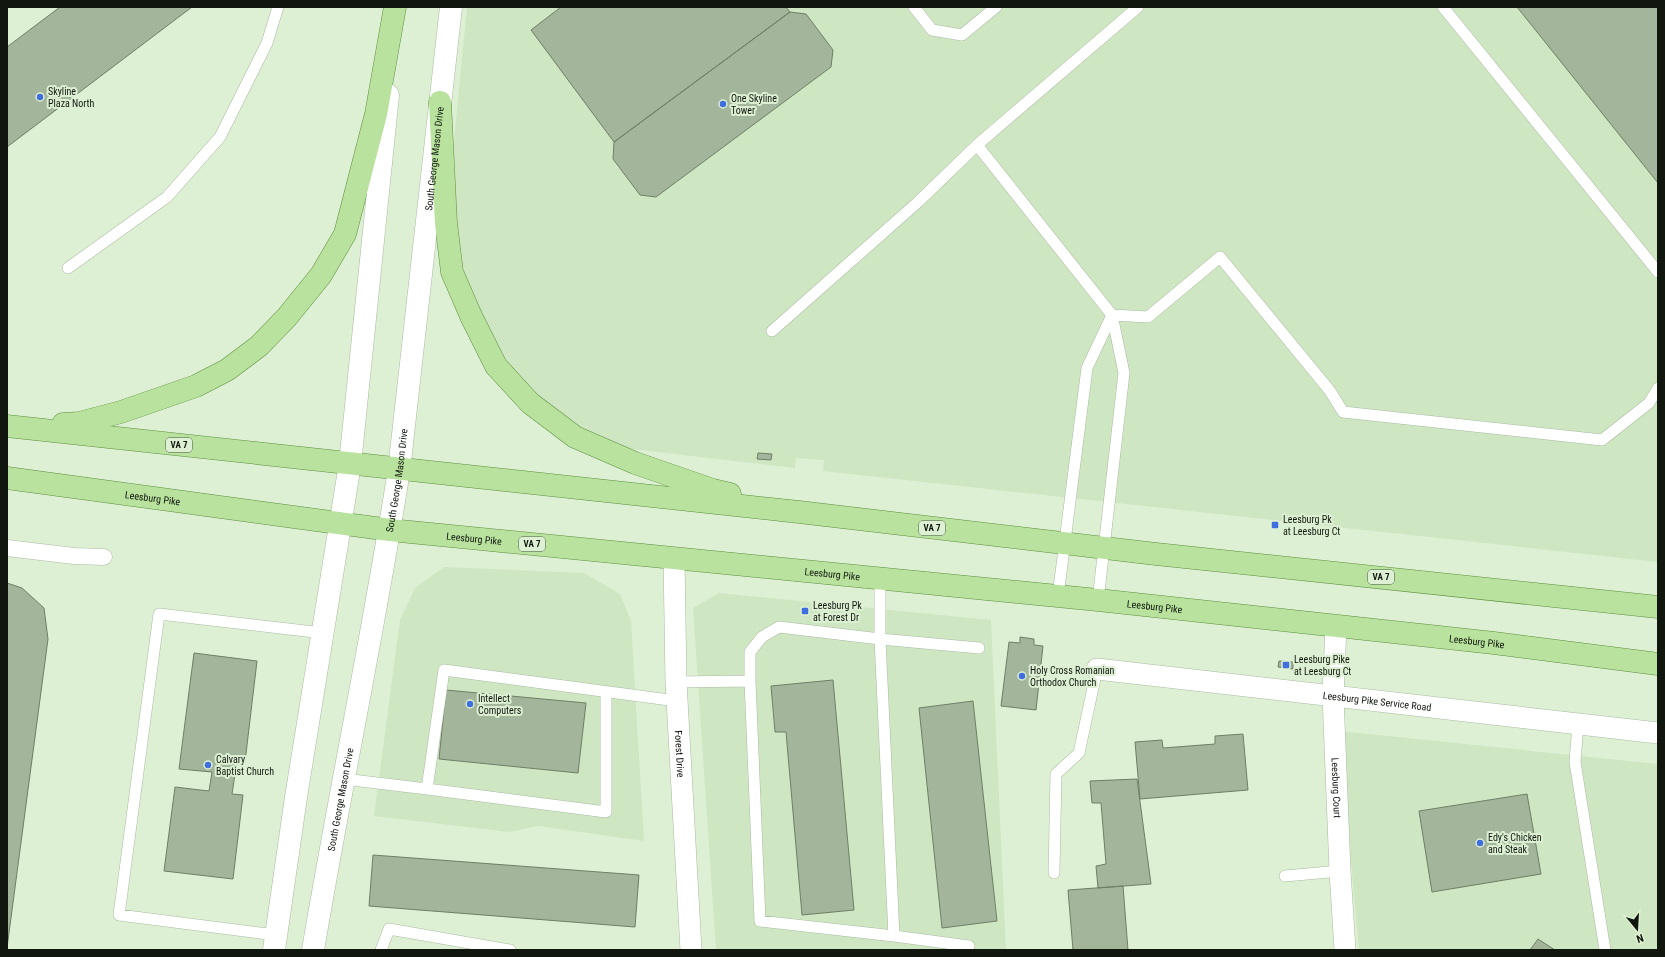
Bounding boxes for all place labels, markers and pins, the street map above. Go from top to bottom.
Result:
place label: Skyline Plaza North [48,86,95,109]
marker: Skyline Plaza North [35,92,45,102]
place label: One Skyline Tower [731,93,777,116]
marker: One Skyline Tower [718,99,728,109]
place label: Leesburg Pk at Leesburg Ct [1283,514,1340,537]
marker: Leesburg Pk at Leesburg Ct [1270,520,1280,530]
place label: Leesburg Pk at Forest Dr [813,600,862,623]
marker: Leesburg Pk at Forest Dr [800,606,810,616]
place label: Leesburg Pike at Leesburg Ct [1294,654,1351,677]
marker: Leesburg Pike at Leesburg Ct [1281,660,1291,670]
place label: Holy Cross Romanian Orthodox Church [1030,665,1115,688]
marker: Holy Cross Romanian Orthodox Church [1017,671,1027,681]
place label: Intellect Computers [478,693,522,716]
marker: Intellect Computers [465,699,475,709]
place label: Calvary Baptist Church [216,754,274,777]
marker: Calvary Baptist Church [203,760,213,770]
place label: Edy's Chicken and Steak [1488,832,1542,855]
marker: Edy's Chicken and Steak [1475,838,1485,848]

